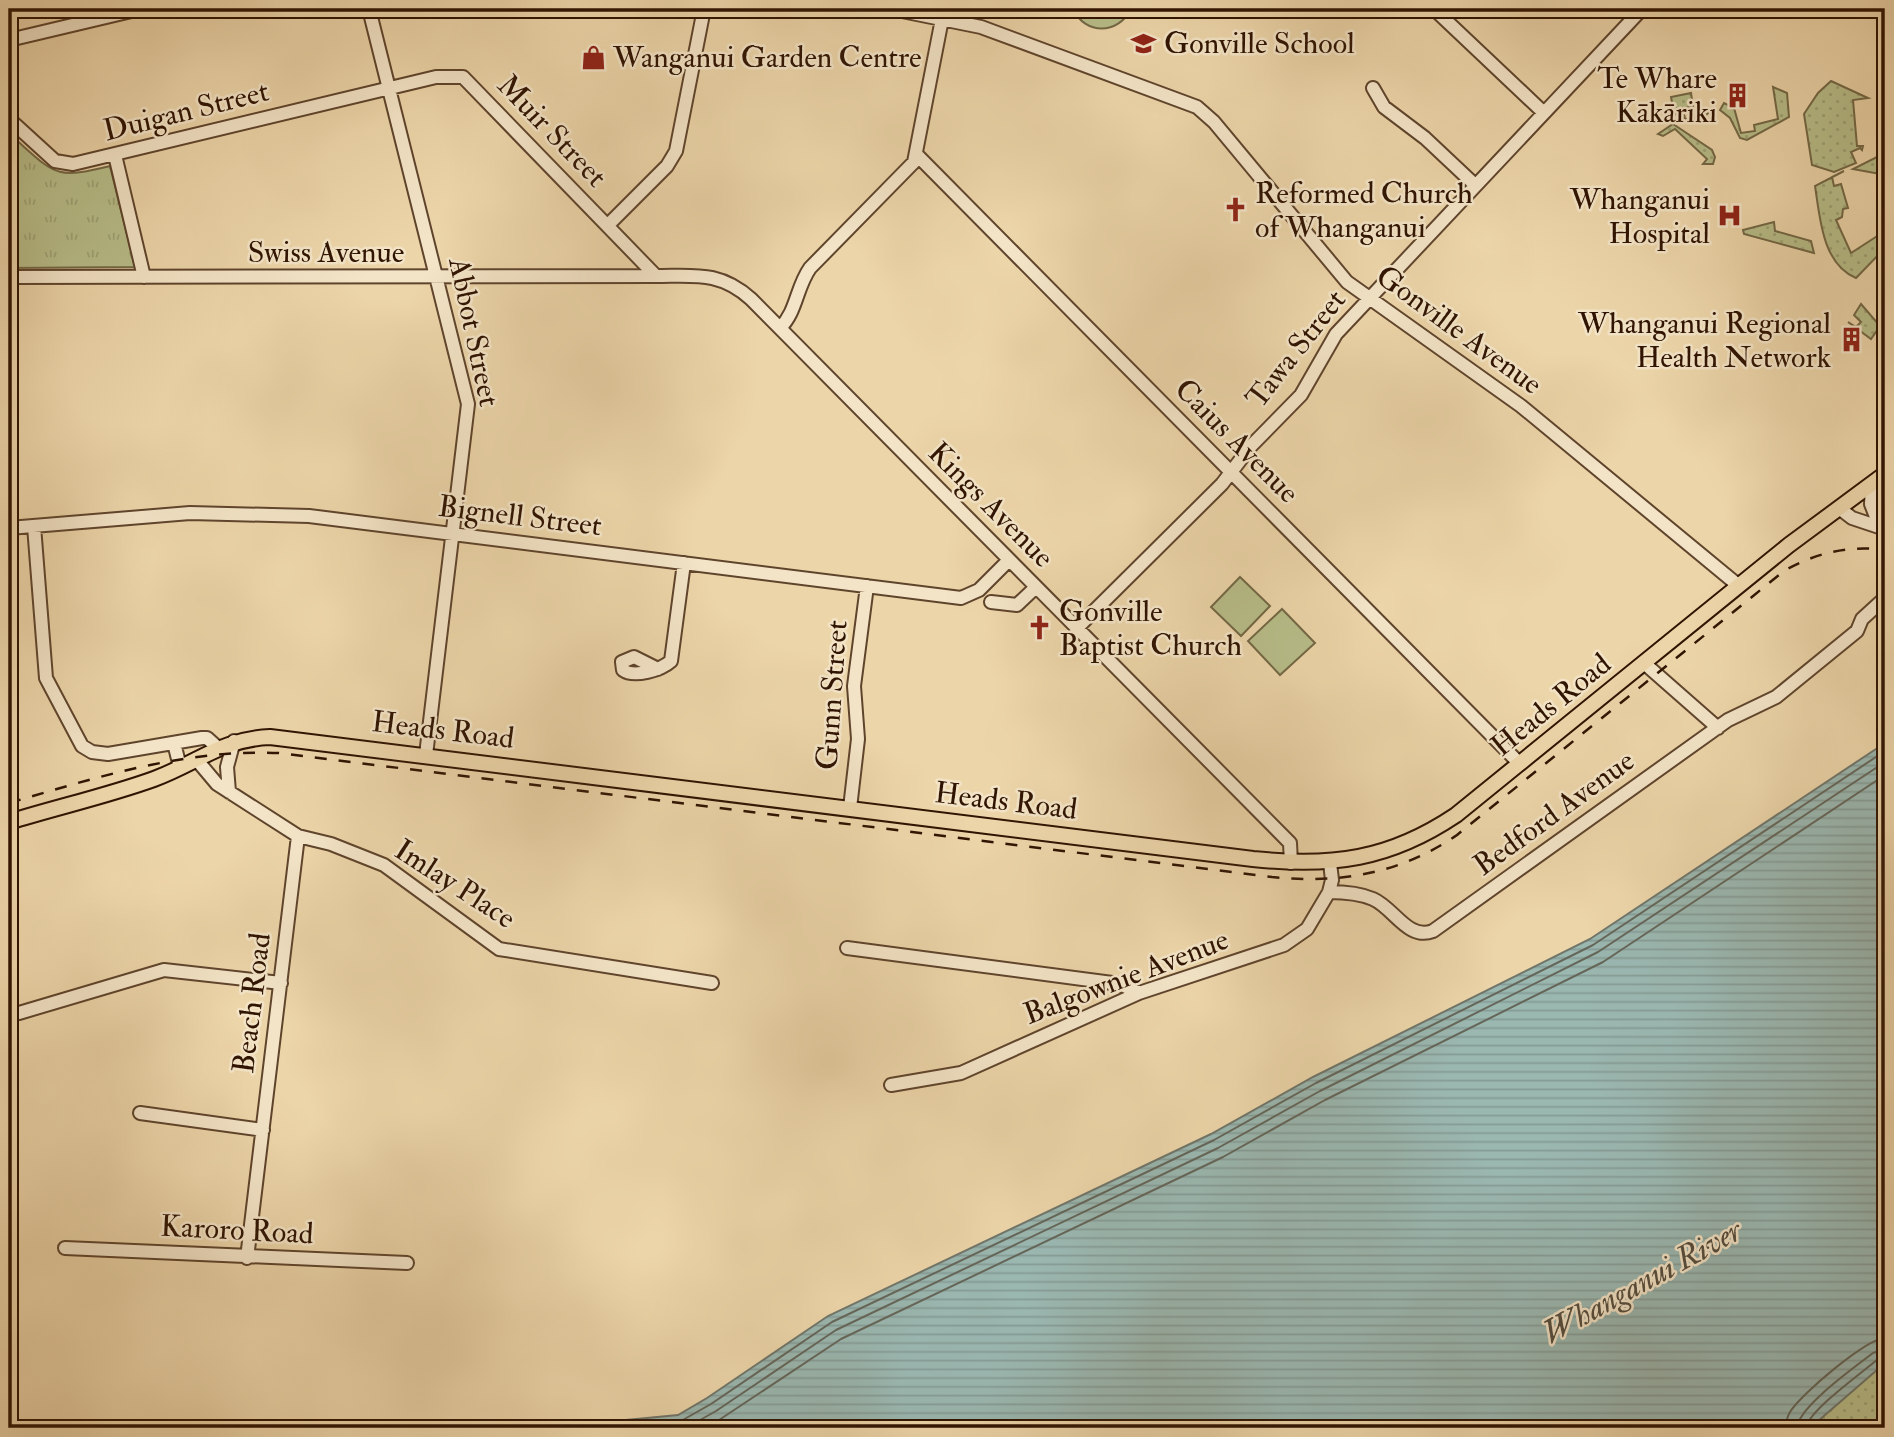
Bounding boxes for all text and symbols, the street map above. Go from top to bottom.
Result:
place label: Gonville School [1164,25,1355,62]
school or university icon: Gonville School [1130,29,1158,57]
place label: Wanganui Garden Centre [612,39,922,76]
shop icon: Wanganui Garden Centre [579,43,607,71]
place label: Te Whare Kākāriki [1597,60,1717,131]
street label: Muir Street [489,67,615,195]
street label: Duigan Street [99,73,273,149]
building icon: Te Whare Kākāriki [1723,81,1751,109]
place label: Reformed Church of Whanganui [1255,175,1473,246]
place label: Whanganui Hospital [1569,181,1710,252]
church icon: Reformed Church of Whanganui [1221,196,1249,224]
hospital icon: Whanganui Hospital [1716,202,1744,230]
street label: Swiss Avenue [248,234,404,271]
street label: Abbot Street [440,253,508,410]
street label: Gonville Avenue [1369,257,1549,403]
street label: Tawa Street [1238,282,1354,416]
place label: Whanganui Regional Health Network [1577,305,1831,376]
building icon: Whanganui Regional Health Network [1837,326,1865,354]
street label: Caius Avenue [1167,371,1307,511]
street label: Kings Avenue [920,434,1062,576]
street label: Bignell Street [436,488,604,544]
place label: Gonville Baptist Church [1059,593,1242,664]
church icon: Gonville Baptist Church [1025,614,1053,642]
street label: Gunn Street [808,618,856,771]
street label: Heads Road [1484,645,1618,764]
street label: Heads Road [370,703,517,757]
street label: Bedford Avenue [1466,742,1642,884]
street label: Heads Road [933,774,1080,828]
street label: Imlay Place [388,831,522,937]
street label: Balgownie Avenue [1018,921,1234,1033]
street label: Beach Road [225,930,279,1075]
street label: Karoro Road [159,1208,315,1252]
water label: Whanganui River [1535,1210,1751,1353]

